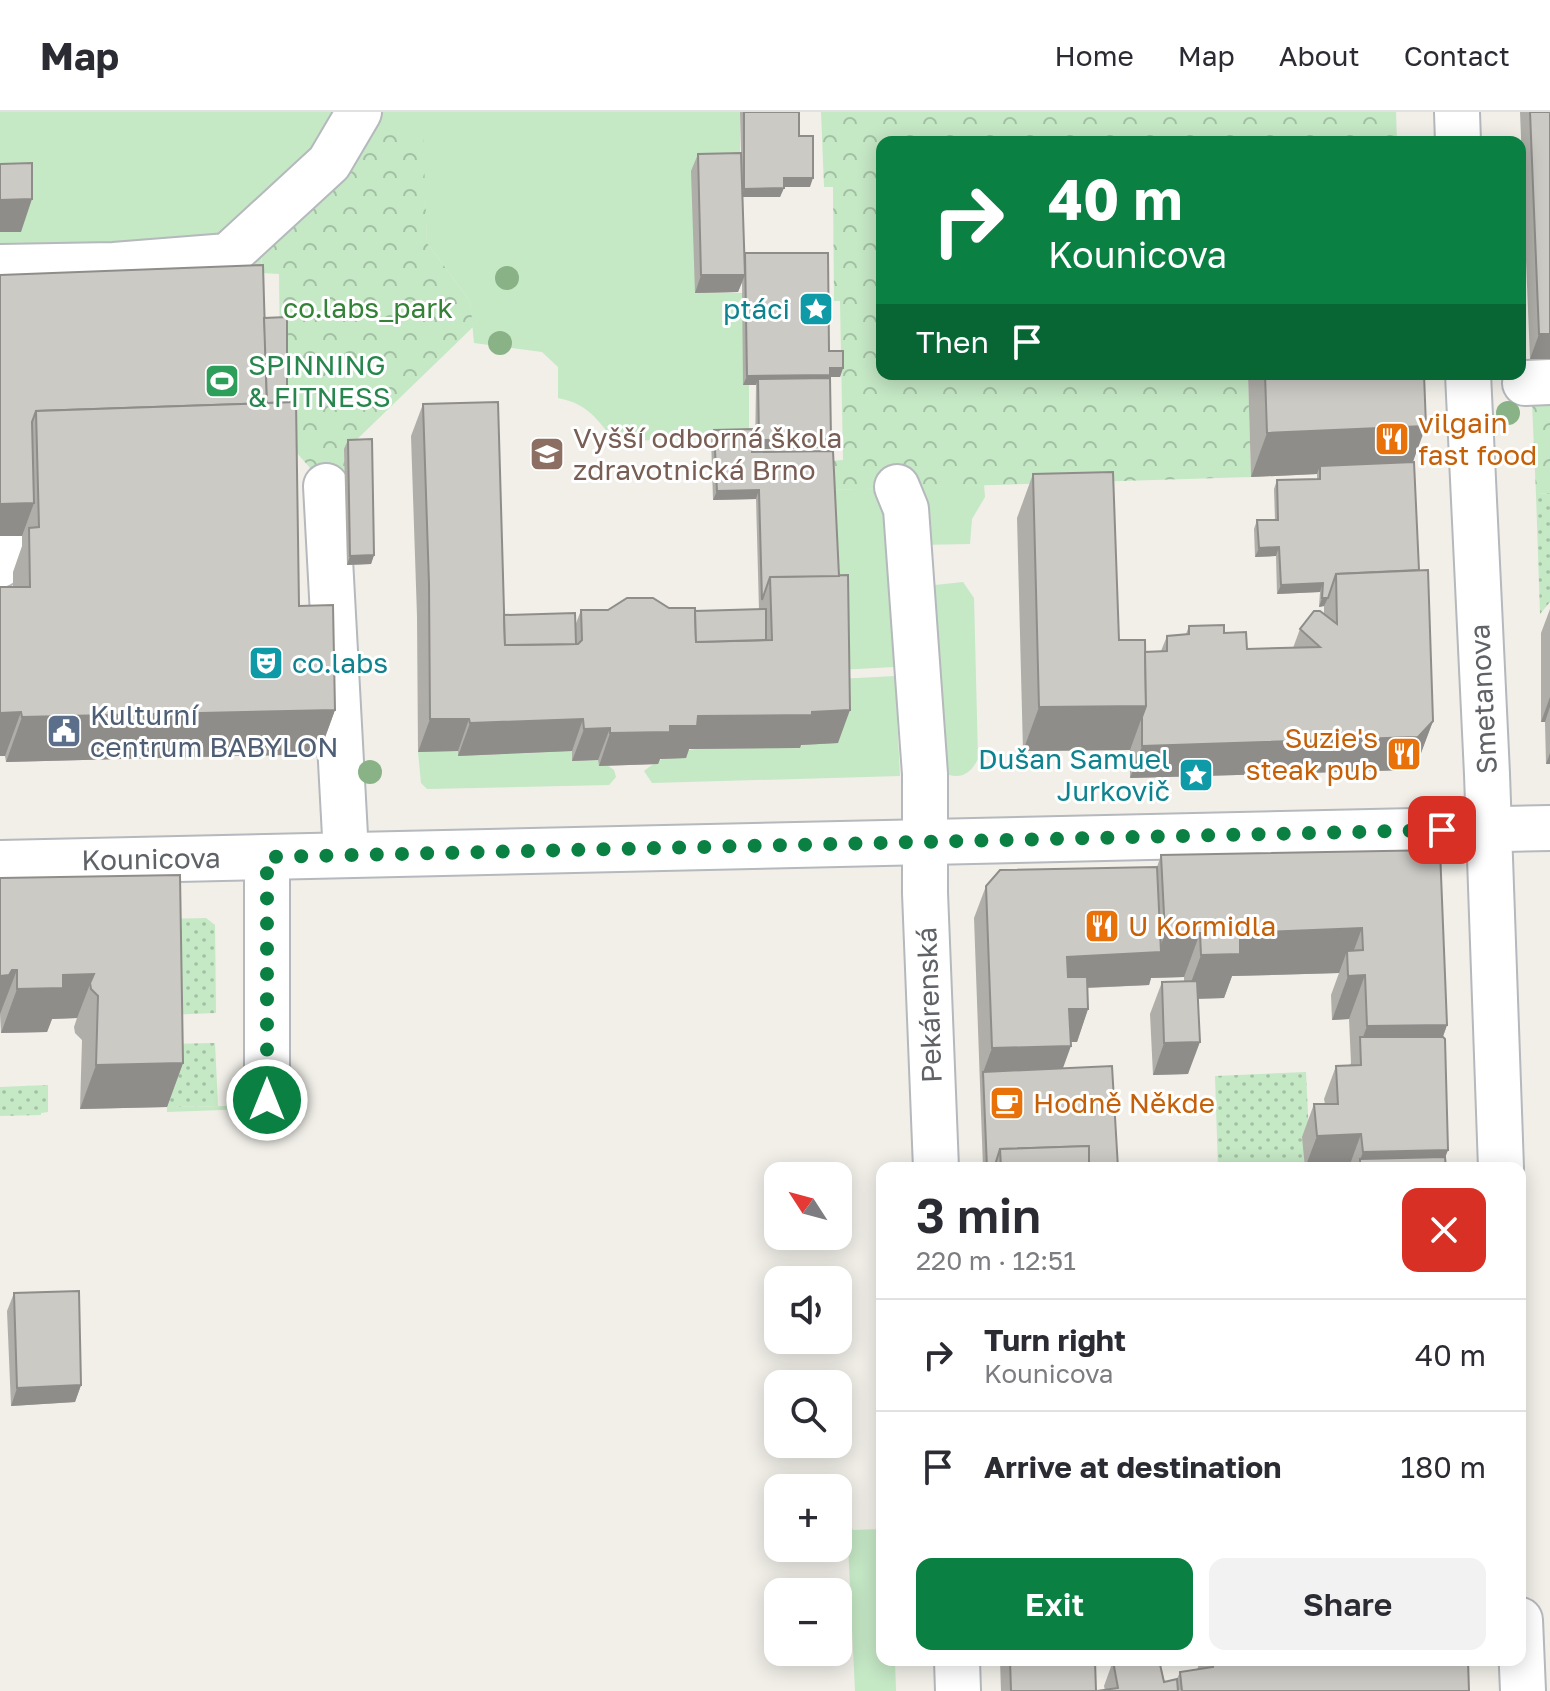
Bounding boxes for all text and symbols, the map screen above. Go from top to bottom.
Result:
text: Map [40,33,119,78]
text: Home [1055,39,1134,72]
text: Map [1178,39,1235,72]
text: About [1279,39,1360,72]
text: Contact [1404,39,1510,72]
text: 40 m [1048,165,1182,232]
icon: right [916,168,1020,272]
text: Kounicova [1048,233,1227,276]
place icon: ptáci [797,290,835,328]
park label: co.labs_park [283,291,453,324]
place label: ptáci [723,292,790,325]
icon: arrive [1005,320,1049,364]
text: Then [916,324,989,360]
place label: SPINNING & FITNESS [248,348,391,413]
sports icon: SPINNING & FITNESS [203,362,241,400]
place label: vilgain fast food [1418,406,1537,471]
restaurant icon: vilgain fast food [1373,420,1411,458]
place label: Vyšší odborná škola zdravotnická Brno [573,421,842,486]
school or university icon: Vyšší odborná škola zdravotnická Brno [528,435,566,473]
street label: Smetanova [1462,623,1503,775]
theatre icon: co.labs [247,644,285,682]
place label: co.labs [292,646,388,679]
place label: Kulturní centrum BABYLON [90,698,339,763]
public building icon: Kulturní centrum BABYLON [45,712,83,750]
place label: Suzie's steak pub [1246,721,1378,786]
restaurant icon: Suzie's steak pub [1385,735,1423,773]
place label: Dušan Samuel Jurkovič [978,742,1170,807]
place icon: Dušan Samuel Jurkovič [1177,756,1215,794]
pin [1408,796,1476,864]
icon: arrive [1420,808,1464,852]
street label: Kounicova [81,841,221,876]
restaurant icon: U Kormidla [1083,907,1121,945]
place label: U Kormidla [1128,909,1276,942]
street label: Pekárenská [909,927,948,1084]
position arrow [225,1058,309,1142]
cafe icon: Hodně Někde [988,1084,1026,1122]
place label: Hodně Někde [1033,1086,1215,1119]
north arrow [764,1162,852,1250]
map controls [764,1162,852,1666]
text: 3 min [916,1186,1041,1244]
button: close [1402,1188,1486,1272]
text: 220 m · 12:51 [916,1245,1076,1276]
button: sound [764,1266,852,1354]
text: Turn right [984,1322,1126,1358]
icon: right [916,1333,960,1377]
text: 40 m [1415,1337,1486,1373]
text: Kounicova [984,1358,1113,1389]
button: search [764,1370,852,1458]
icon: arrive [916,1445,960,1489]
text: Arrive at destination [984,1449,1281,1485]
text: 180 m [1401,1449,1486,1485]
button: + [764,1474,852,1562]
button: Exit [916,1558,1193,1650]
button: Share [1209,1558,1486,1650]
button: − [764,1578,852,1666]

